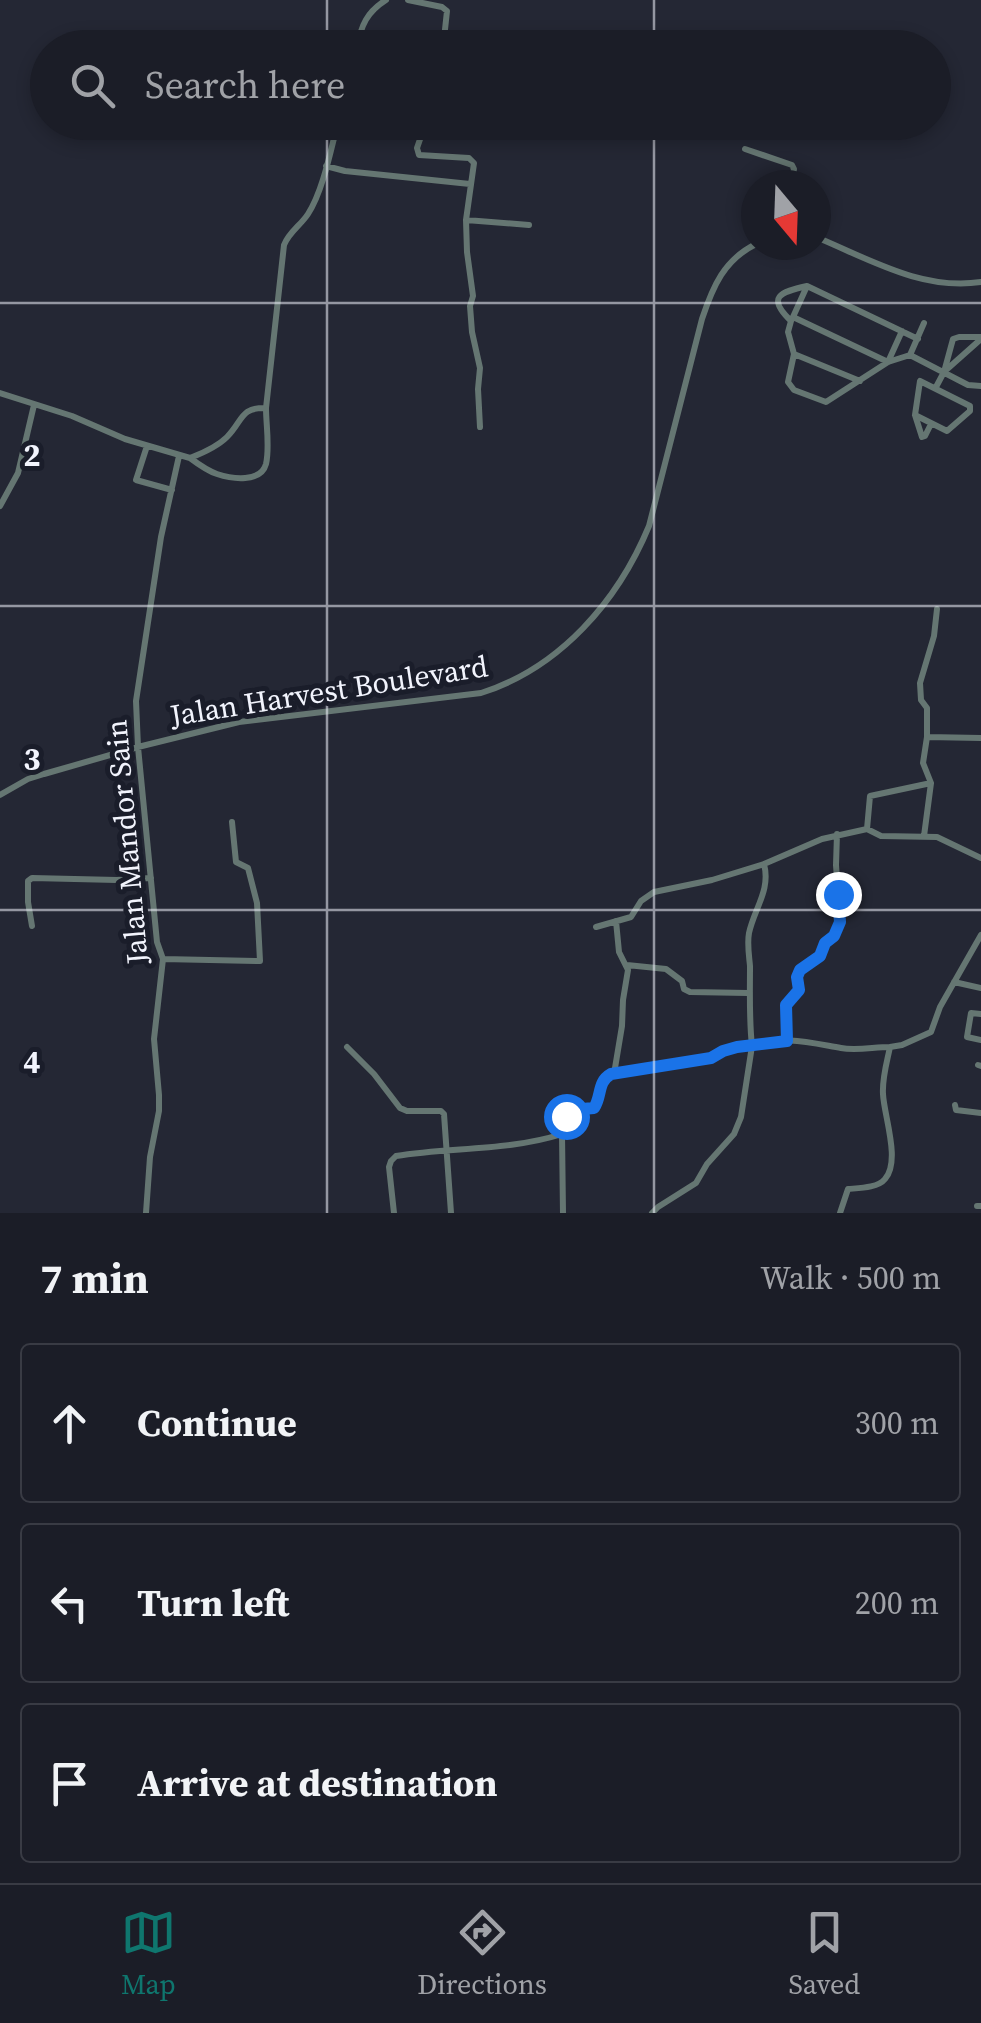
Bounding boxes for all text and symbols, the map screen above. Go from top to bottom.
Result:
search box [30,30,951,140]
icon: search [65,58,120,113]
text: Search here [145,59,345,111]
north arrow [741,170,831,260]
text: 2 [23,433,41,477]
street label: Jalan Harvest Boulevard [166,645,491,736]
street label: Jalan Mandor Sain [95,718,158,967]
text: 3 [23,737,41,781]
route end [816,872,862,918]
text: 4 [23,1040,41,1084]
route start [544,1094,590,1140]
text: 7 min [40,1249,149,1307]
text: Walk · 500 m [760,1256,941,1300]
icon: ahead [42,1396,97,1451]
text: Continue [137,1397,297,1449]
text: 300 m [855,1401,939,1445]
icon: left [42,1576,97,1631]
text: Turn left [137,1577,289,1629]
text: 200 m [855,1581,939,1625]
icon: arrive [42,1756,97,1811]
text: Arrive at destination [137,1757,498,1809]
tab: Map [121,1905,176,2003]
tab: Directions [417,1905,547,2003]
tab: Saved [788,1905,860,2003]

